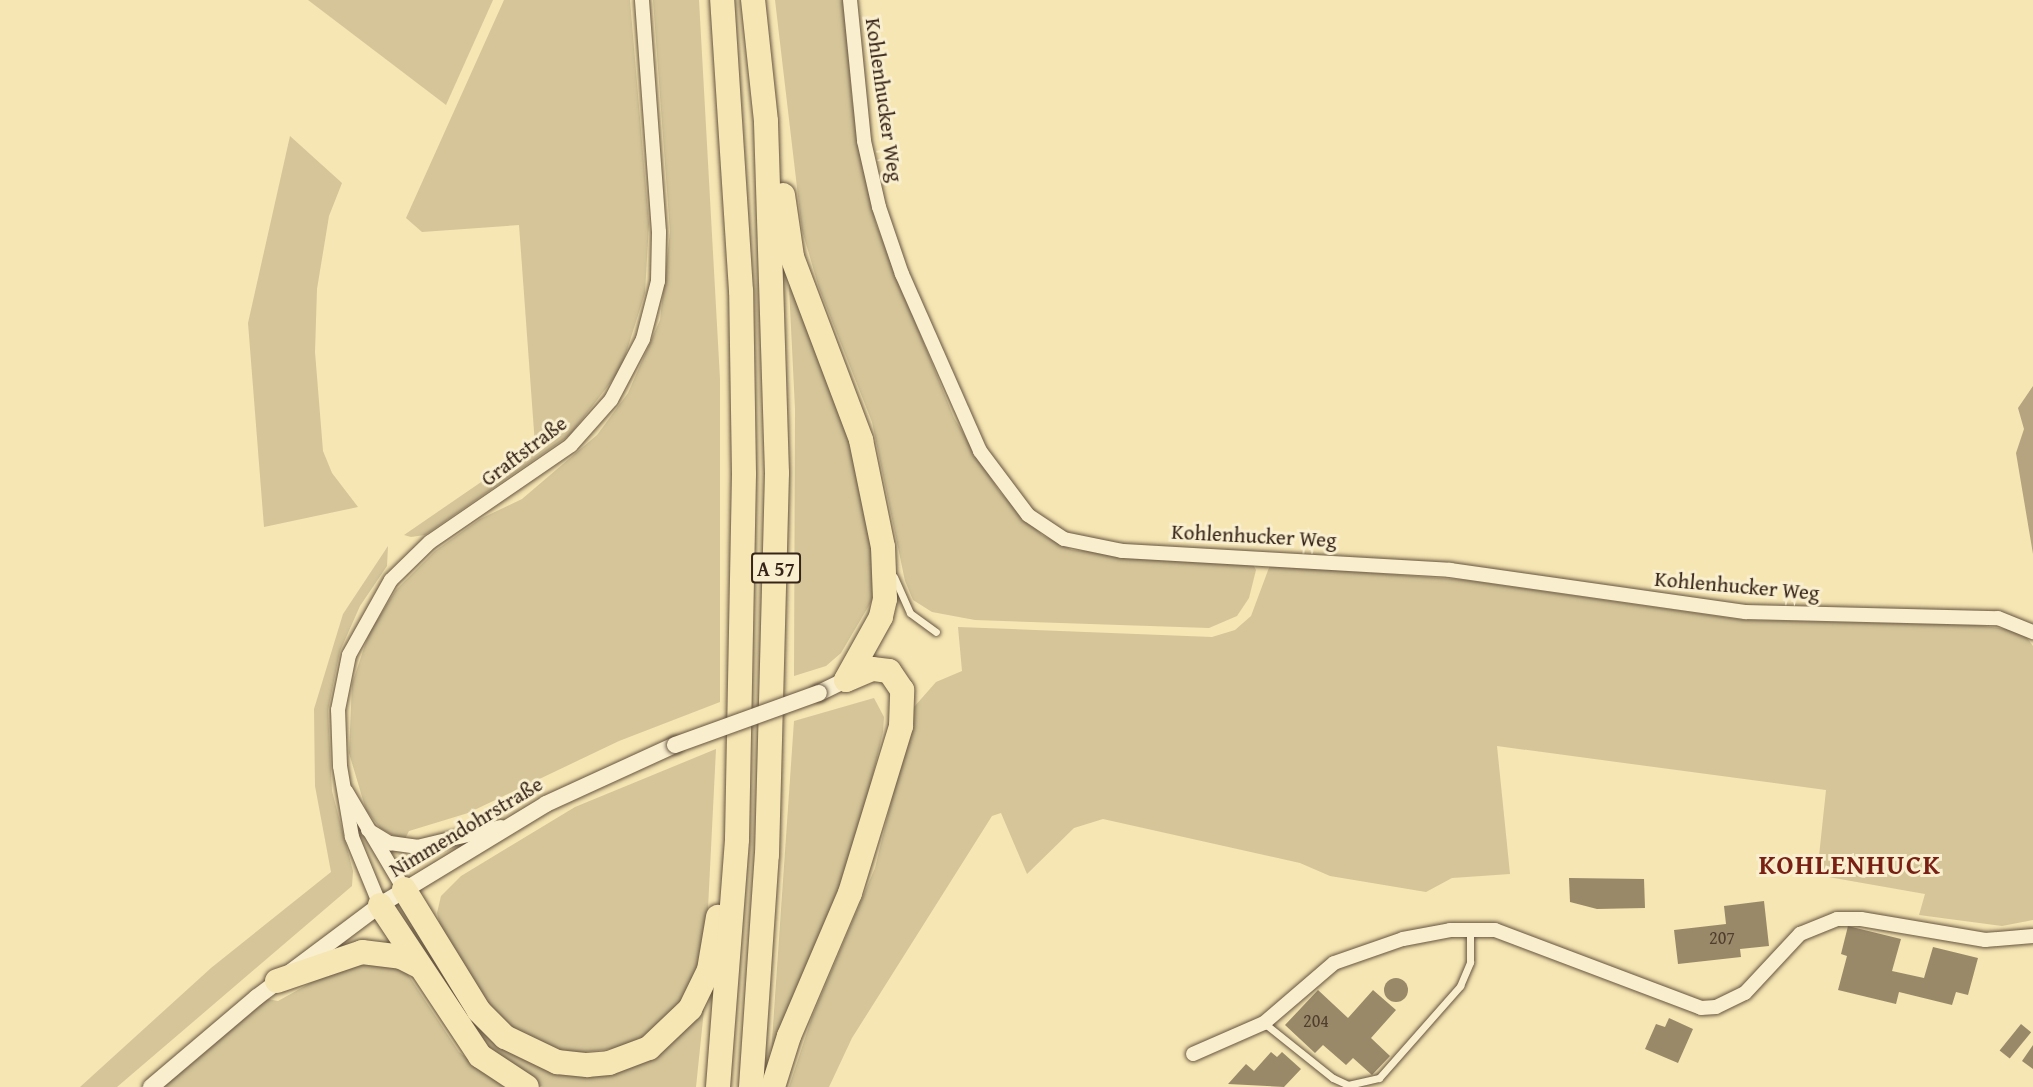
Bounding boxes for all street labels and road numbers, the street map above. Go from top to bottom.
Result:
street label: Kohlenhucker Weg [860,16,908,184]
street label: Graftstraße [476,410,572,492]
street label: Kohlenhucker Weg [1171,519,1337,553]
road number: A 57 [750,551,802,585]
street label: Kohlenhucker Weg [1654,566,1820,606]
street label: Nimmendohrstraße [385,771,547,883]

